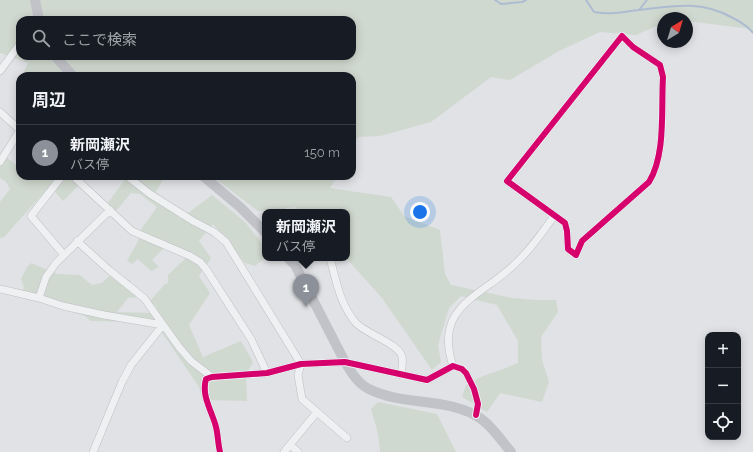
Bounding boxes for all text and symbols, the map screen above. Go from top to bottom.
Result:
north arrow [657,12,693,48]
search box [16,16,356,60]
icon: search [30,27,52,49]
text: ここで検索 [62,31,137,49]
text: 周辺 [32,90,66,110]
text: 新岡瀬沢 [70,136,130,154]
text: 1 [42,145,48,160]
text: 150 m [304,145,340,160]
text: バス停 [70,157,109,172]
your location [410,202,430,222]
popup [262,209,350,261]
text: 新岡瀬沢 [276,218,336,236]
text: バス停 [276,239,315,254]
pin: 1 [293,274,319,307]
map controls [705,332,741,440]
button: + [705,332,741,368]
button: − [705,368,741,404]
button: locate [705,404,741,440]

